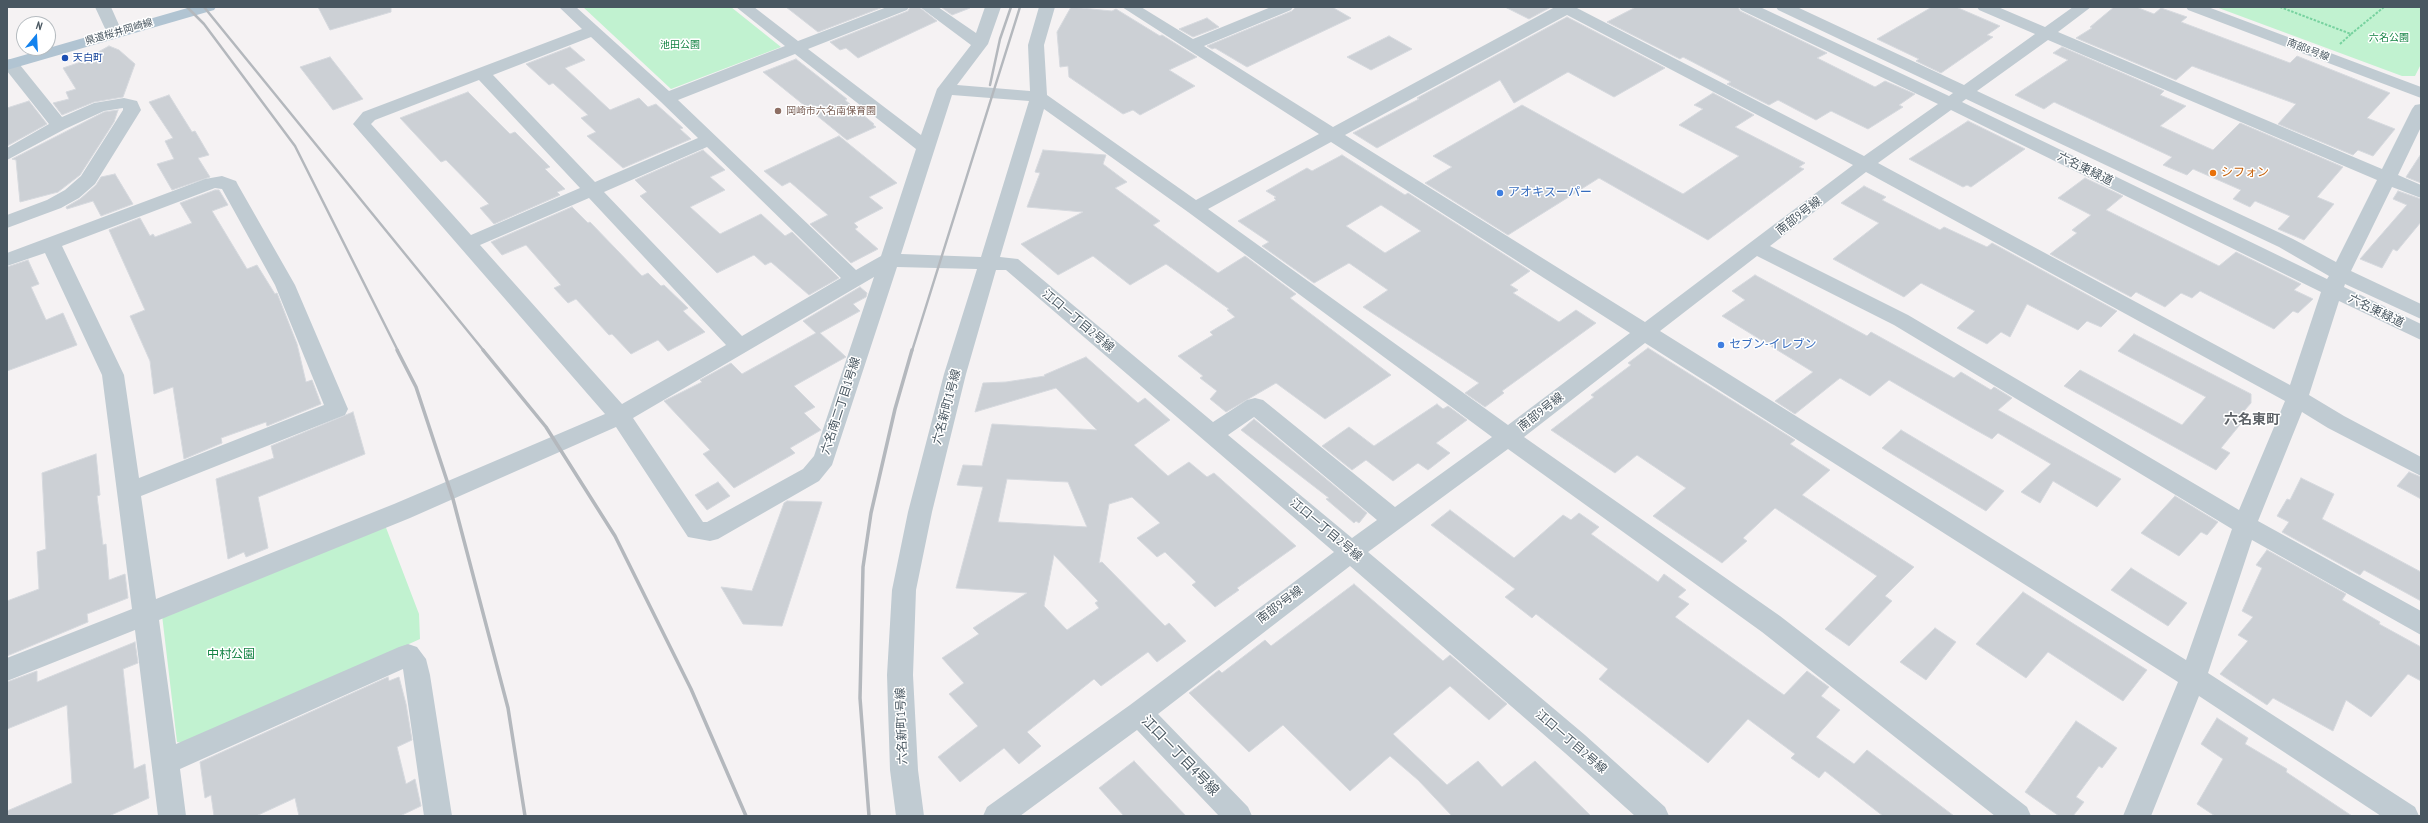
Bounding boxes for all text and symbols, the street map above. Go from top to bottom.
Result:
north arrow [16,16,56,56]
street label: 県道桜井岡崎線 [84,17,154,47]
text: N [34,18,44,33]
park label: 六名公園 [2369,32,2409,44]
street label: 南部8号線 [2285,36,2331,64]
park label: 池田公園 [660,39,700,51]
place label: 天白町 [73,52,103,64]
marker: 天白町 [60,53,70,63]
place label: 岡崎市六名南保育園 [786,105,876,117]
marker: 岡崎市六名南保育園 [773,106,783,116]
street label: 六名東緑道 [2055,149,2115,189]
place label: シフォン [2221,166,2269,180]
marker: シフォン [2208,168,2218,178]
place label: アオキスーパー [1508,186,1592,200]
marker: アオキスーパー [1495,188,1505,198]
street label: 南部9号線 [1774,194,1824,238]
street label: 江口一丁目2号線 [1039,287,1117,355]
street label: 六名東緑道 [2346,291,2406,331]
place label: セブン-イレブン [1729,338,1816,352]
marker: セブン-イレブン [1716,340,1726,350]
street label: 六名南二丁目1号線 [818,356,864,456]
street label: 六名新町1号線 [930,368,964,446]
street label: 南部9号線 [1516,390,1566,434]
district label: 六名東町 [2224,412,2280,428]
street label: 江口一丁目2号線 [1287,496,1365,564]
street label: 南部9号線 [1254,583,1306,627]
park label: 中村公園 [207,648,255,662]
street label: 六名新町1号線 [893,687,911,765]
street label: 江口一丁目2号線 [1533,707,1609,777]
street label: 江口一丁目4号線 [1138,713,1222,799]

